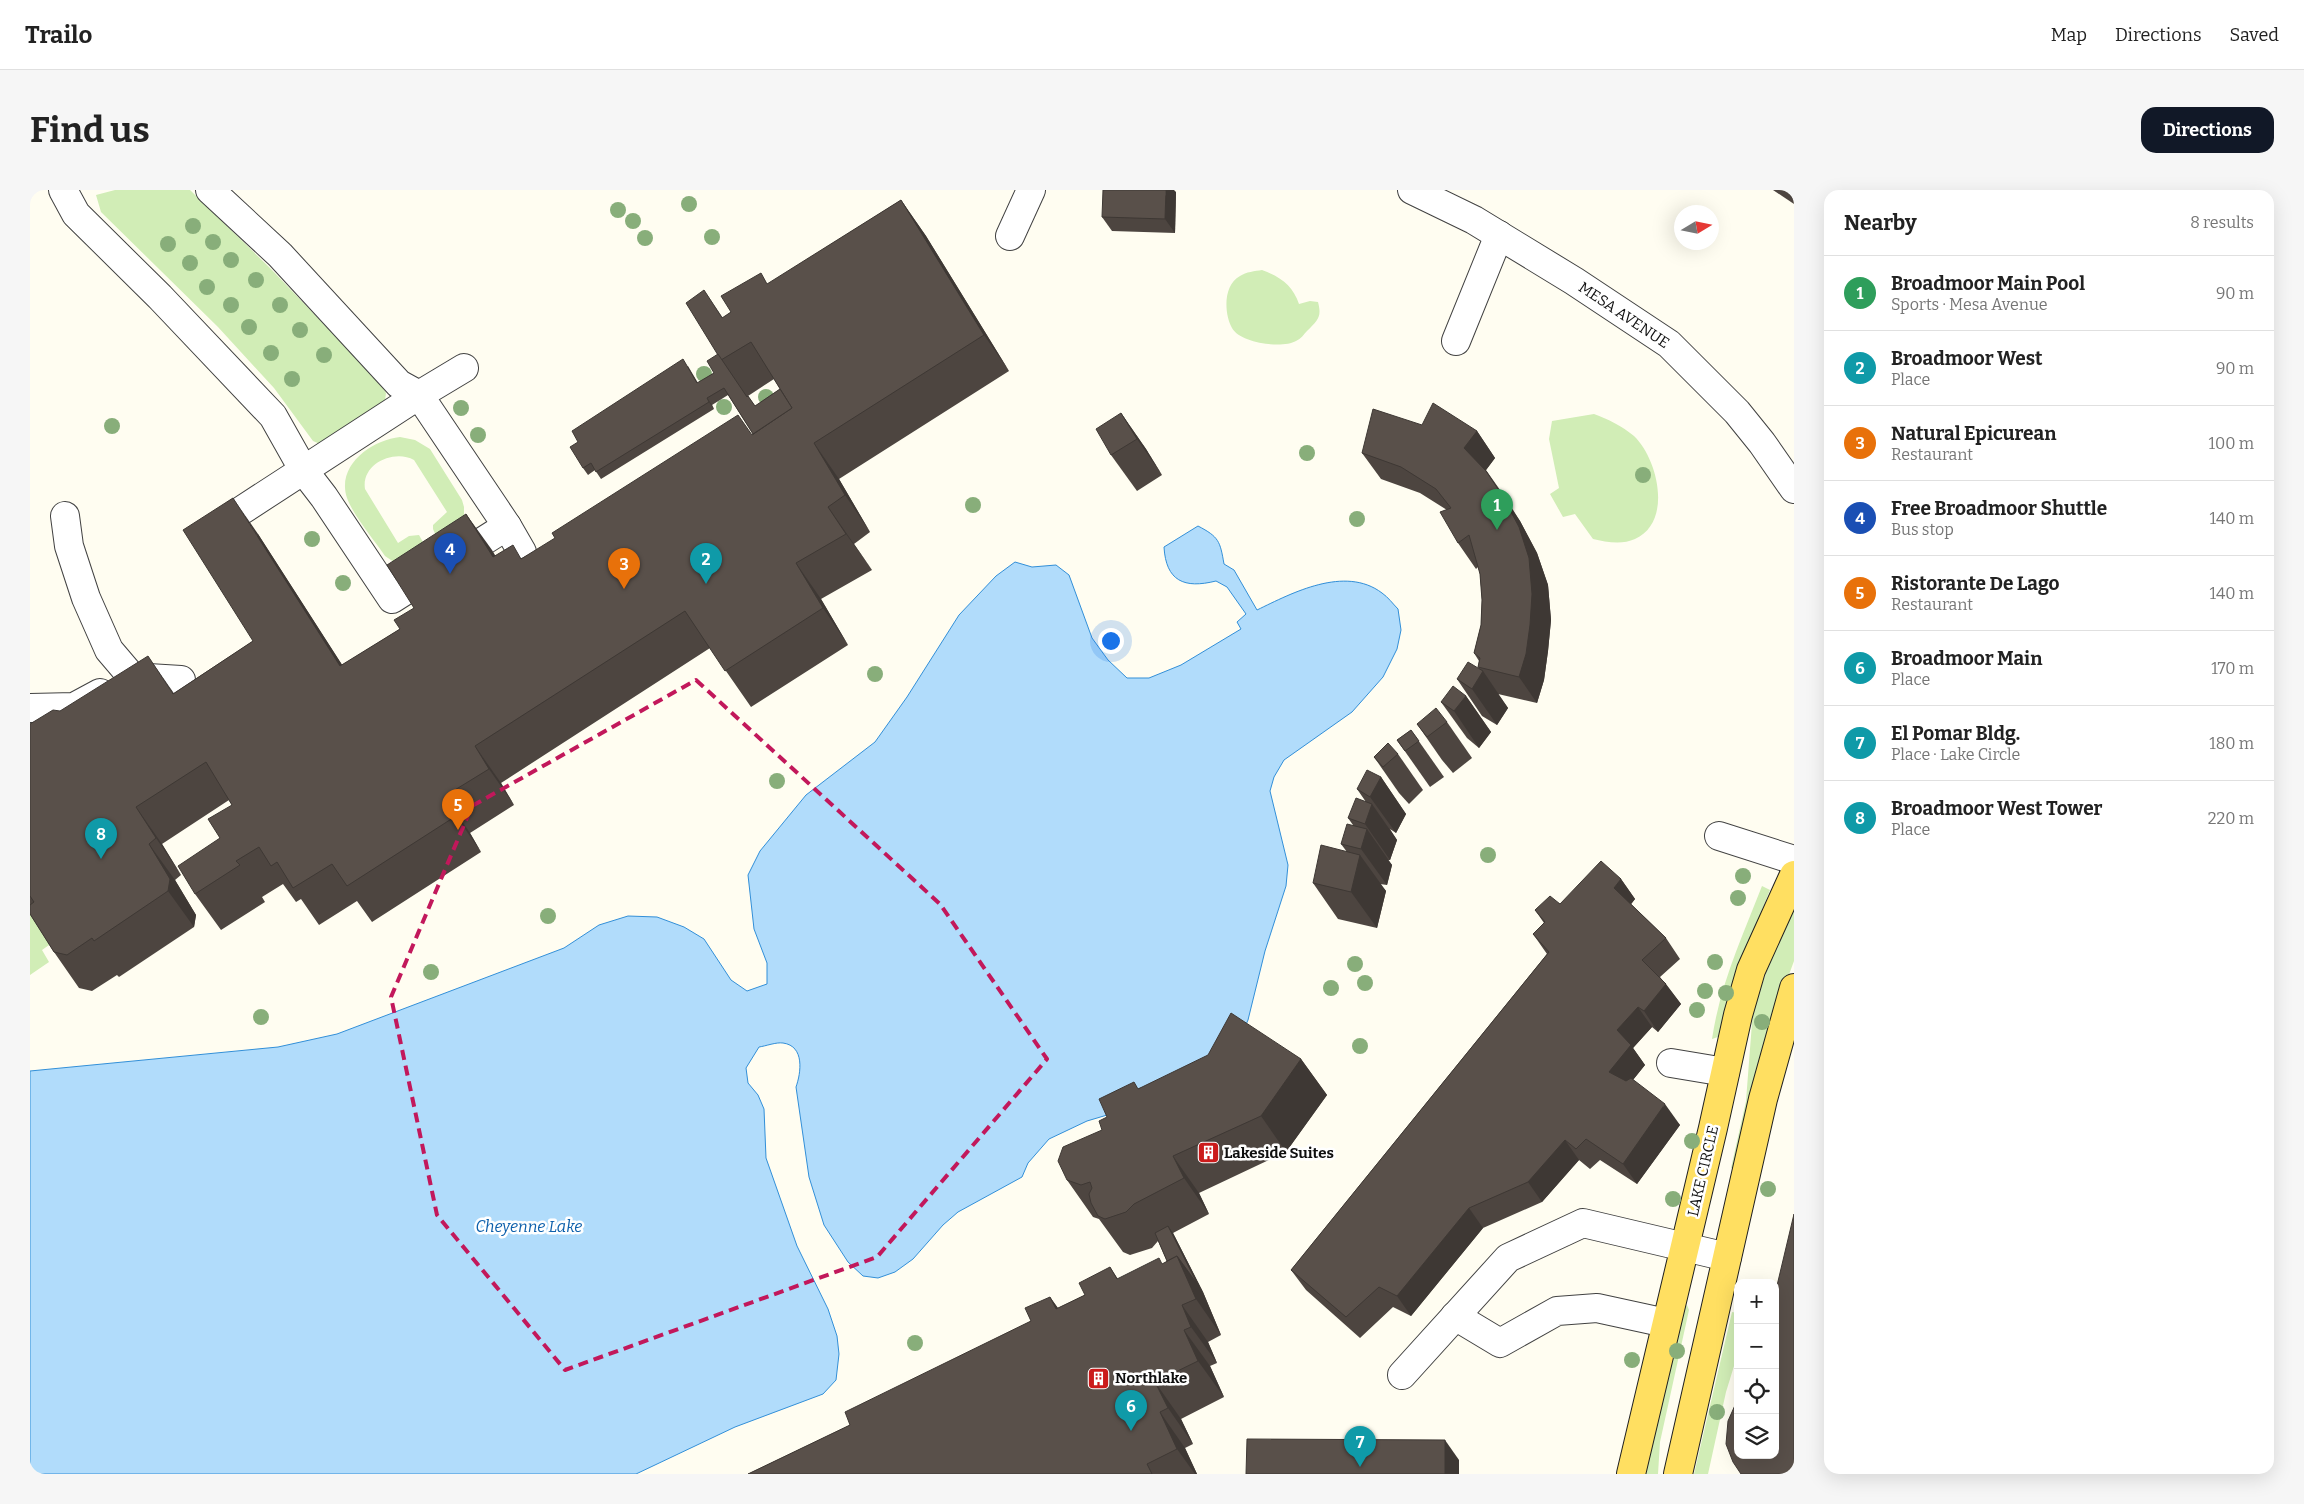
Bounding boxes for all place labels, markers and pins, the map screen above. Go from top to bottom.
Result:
pin: 1 [1481,489,1513,530]
pin: 4 [434,533,466,574]
pin: 2 [690,543,722,584]
pin: 3 [608,548,640,589]
pin: 5 [442,789,474,830]
pin: 8 [85,818,117,859]
building icon: Lakeside Suites [1196,1141,1220,1165]
place label: Lakeside Suites [1224,1144,1334,1162]
building icon: Northlake [1087,1366,1111,1390]
place label: Northlake [1115,1369,1187,1387]
pin: 6 [1115,1390,1147,1431]
pin: 7 [1344,1426,1376,1467]

